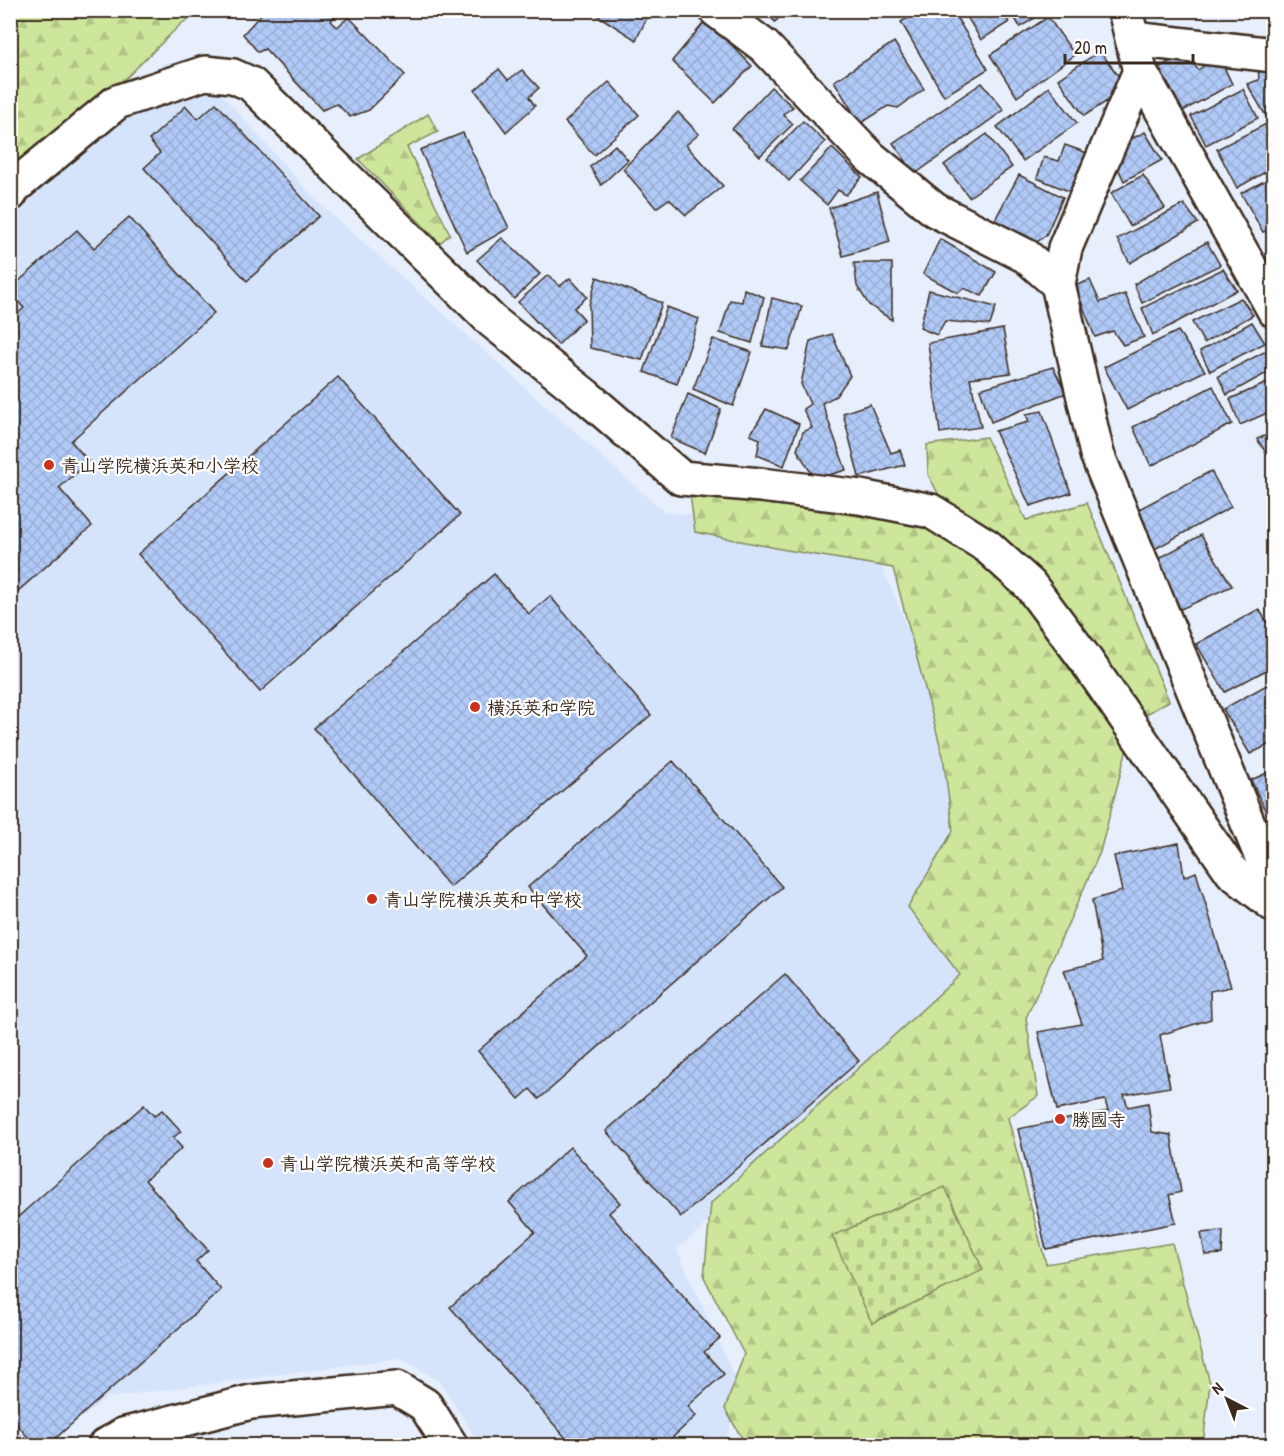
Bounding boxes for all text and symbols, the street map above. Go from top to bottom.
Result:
scale bar [1065,27,1192,65]
text: 20 m [1074,35,1107,60]
place label: 青山学院横浜英和小学校 [61,453,259,478]
marker: 青山学院横浜英和小学校 [42,458,56,472]
place label: 横浜英和学院 [487,695,595,720]
marker: 横浜英和学院 [468,700,482,714]
place label: 青山学院横浜英和中学校 [384,887,582,912]
marker: 青山学院横浜英和中学校 [365,892,379,906]
place label: 勝國寺 [1072,1107,1126,1132]
marker: 勝國寺 [1053,1112,1067,1126]
place label: 青山学院横浜英和高等学校 [280,1151,496,1176]
marker: 青山学院横浜英和高等学校 [261,1156,275,1170]
north arrow [1197,1369,1257,1429]
text: N [1206,1377,1228,1399]

